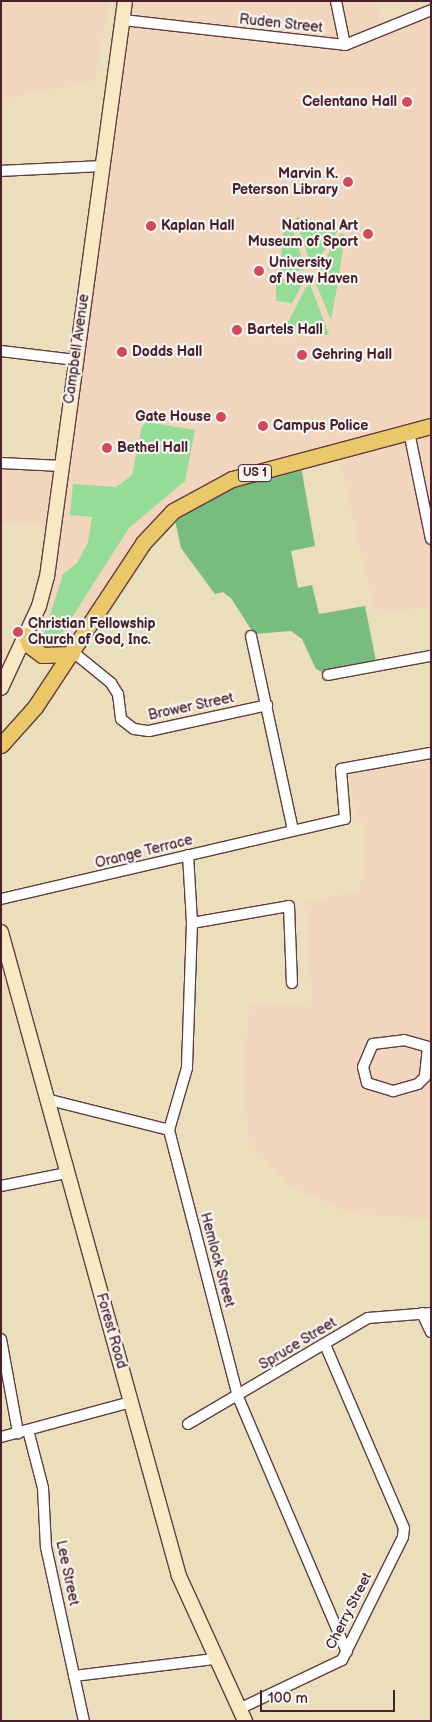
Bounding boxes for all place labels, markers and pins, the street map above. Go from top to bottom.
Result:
place label: Celentano Hall [302,94,397,110]
marker: Celentano Hall [401,96,413,108]
place label: Marvin K. Peterson Library [232,166,338,198]
marker: Marvin K. Peterson Library [342,176,354,188]
place label: Kaplan Hall [161,218,235,234]
place label: National Art Museum of Sport [248,218,358,250]
marker: Kaplan Hall [145,220,157,232]
marker: National Art Museum of Sport [362,228,374,240]
place label: University of New Haven [269,255,358,288]
marker: University of New Haven [253,265,265,277]
place label: Bartels Hall [247,322,323,338]
marker: Bartels Hall [231,324,243,336]
place label: Dodds Hall [132,344,202,360]
marker: Dodds Hall [116,346,128,358]
place label: Gehring Hall [312,347,392,363]
marker: Gehring Hall [296,349,308,361]
place label: Gate House [135,409,211,425]
marker: Gate House [215,411,227,423]
place label: Campus Police [273,418,368,434]
marker: Campus Police [257,420,269,432]
place label: Bethel Hall [117,440,188,456]
marker: Bethel Hall [101,442,113,454]
place label: Christian Fellowship Church of God, Inc. [28,616,156,648]
marker: Christian Fellowship Church of God, Inc. [12,626,24,638]

